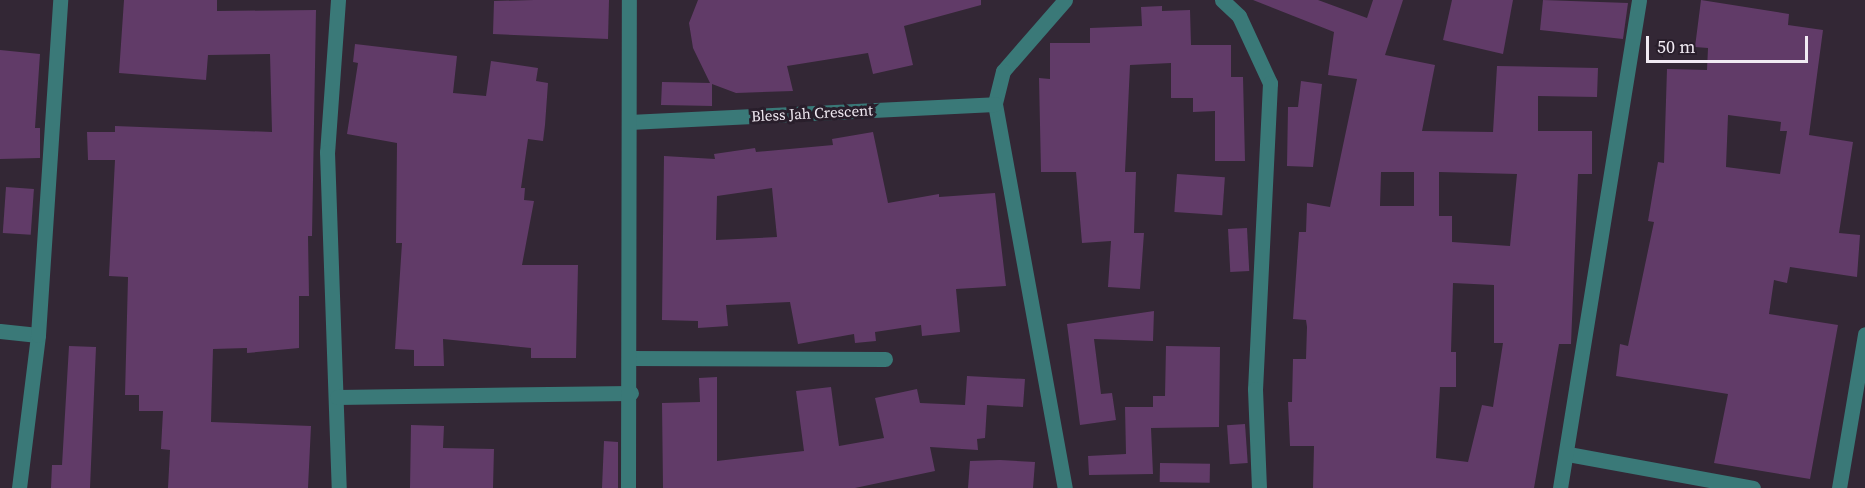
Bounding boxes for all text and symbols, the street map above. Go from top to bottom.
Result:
scale bar [1649,24,1811,62]
text: 50 m [1657,34,1695,59]
street label: Bless Jah Crescent [751,101,873,125]

